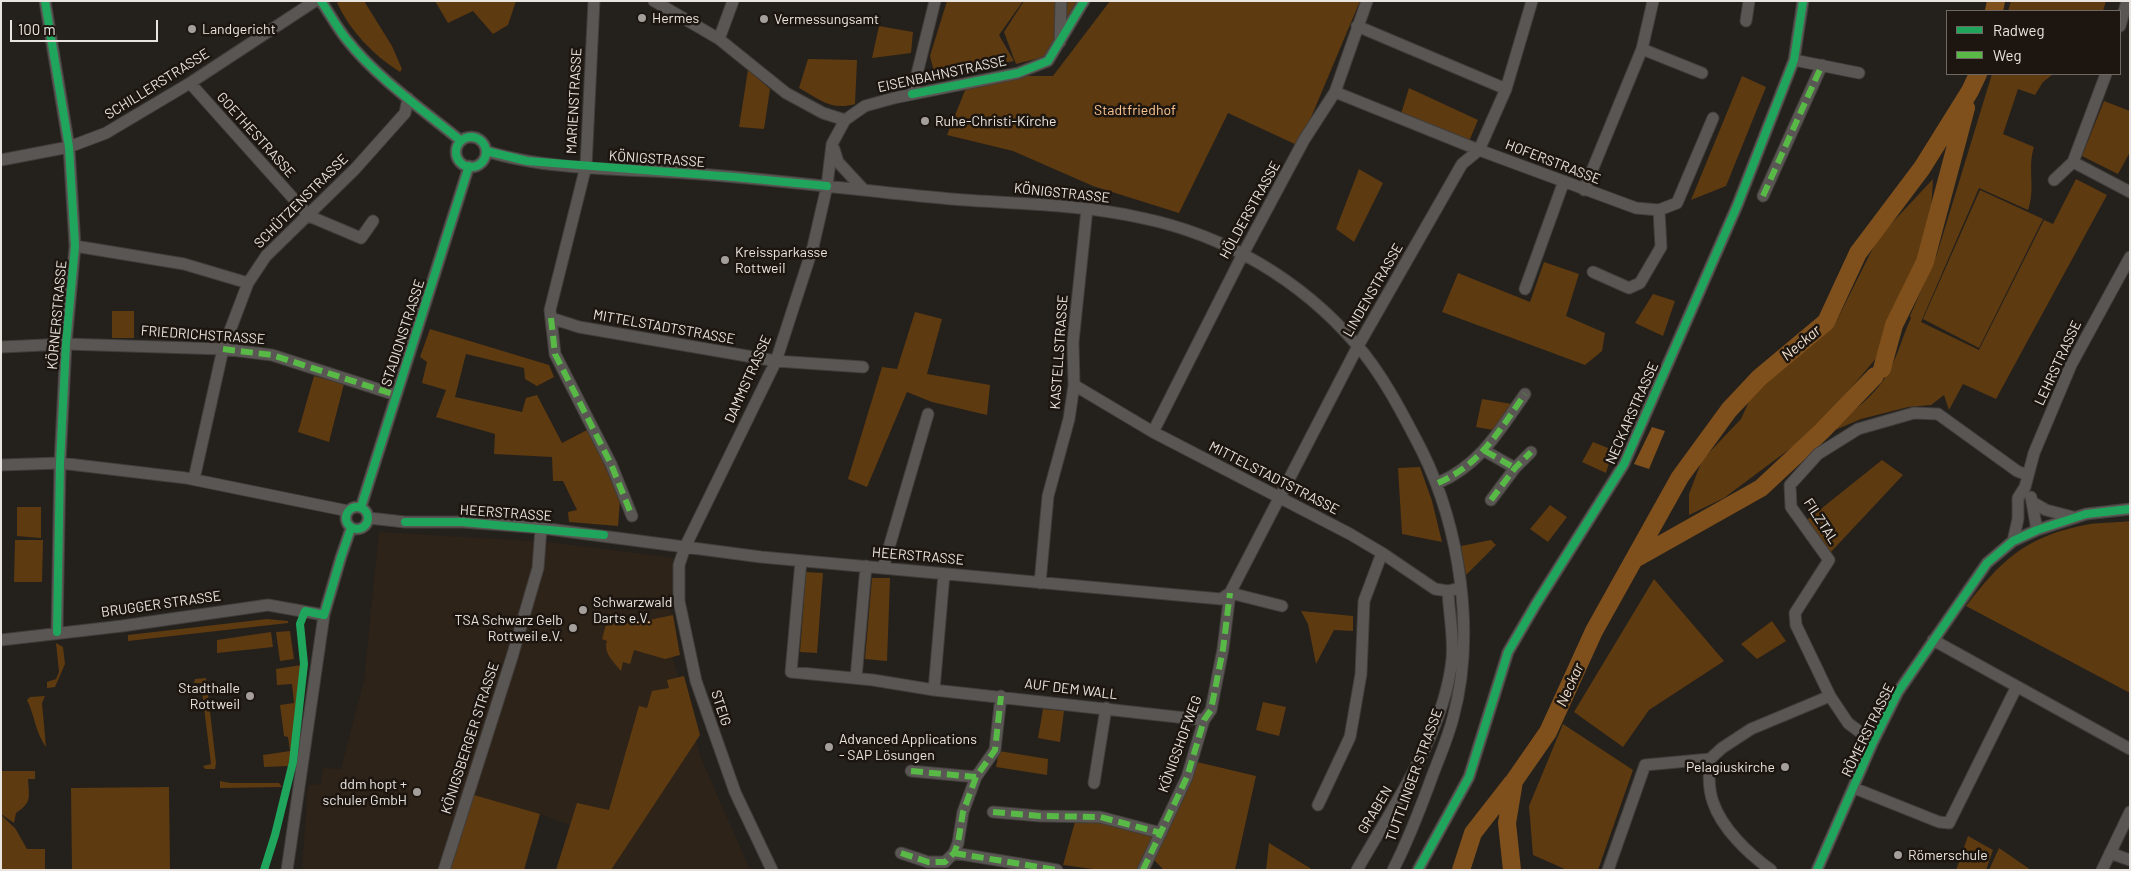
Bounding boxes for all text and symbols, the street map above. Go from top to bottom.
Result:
scale bar [12,10,160,42]
place label: Hermes [652,10,699,26]
legend [1946,10,2121,75]
place label: Vermessungsamt [774,11,879,27]
marker: Hermes [636,12,648,24]
marker: Vermessungsamt [758,13,770,25]
text: 100 m [18,20,56,38]
place label: Landgericht [202,21,276,37]
text: Radweg [1993,21,2045,39]
marker: Landgericht [186,23,198,35]
street label: SCHILLERSTRASSE [102,45,212,123]
text: Weg [1993,46,2021,64]
street label: MARIENSTRASSE [563,47,585,155]
street label: EISENBAHNSTRASSE [876,52,1008,96]
street label: GOETHESTRASSE [213,89,299,181]
park label: Stadtfriedhof [1094,102,1176,118]
place label: Ruhe-Christi-Kirche [935,113,1056,129]
marker: Ruhe-Christi-Kirche [919,115,931,127]
street label: HOFERSTRASSE [1503,136,1603,188]
street label: KÖNIGSTRASSE [608,147,706,171]
street label: SCHÜTZENSTRASSE [250,150,352,252]
street label: HÖLDERSTRASSE [1216,158,1284,262]
street label: KÖNIGSTRASSE [1013,180,1111,206]
street label: LINDENSTRASSE [1339,240,1407,340]
place label: Kreissparkasse Rottweil [735,244,828,276]
marker: Kreissparkasse Rottweil [719,254,731,266]
street label: KÖRNERSTRASSE [44,260,70,370]
street label: STADIONSTRASSE [378,277,428,389]
street label: KASTELLSTRASSE [1047,294,1071,410]
street label: MITTELSTADTSTRASSE [592,306,736,348]
street label: LEHRSTRASSE [2031,318,2085,408]
water label: Neckar [1778,321,1824,365]
street label: FRIEDRICHSTRASSE [140,322,266,348]
street label: DAMMSTRASSE [721,332,775,426]
street label: NECKARSTRASSE [1602,359,1662,467]
street label: MITTELSTADTSTRASSE [1206,438,1342,518]
street label: FILZTAL [1800,495,1842,547]
street label: HEERSTRASSE [459,501,553,525]
street label: HEERSTRASSE [871,544,965,568]
street label: BRUGGER STRASSE [100,587,222,621]
place label: Schwarzwald Darts e.V. [593,594,672,626]
marker: Schwarzwald Darts e.V. [577,604,589,616]
place label: TSA Schwarz Gelb Rottweil e.V. [455,612,563,644]
marker: TSA Schwarz Gelb Rottweil e.V. [567,622,579,634]
street label: KÖNIGSBERGER STRASSE [437,660,503,816]
water label: Neckar [1553,661,1587,709]
street label: AUF DEM WALL [1024,675,1118,703]
place label: Stadthalle Rottweil [178,680,240,712]
street label: RÖMERSTRASSE [1838,680,1898,780]
street label: STEIG [707,688,735,728]
marker: Stadthalle Rottweil [244,690,256,702]
street label: KÖNIGSHOFWEG [1155,693,1205,795]
street label: TUTTLINGER STRASSE [1382,706,1446,844]
place label: Advanced Applications - SAP Lösungen [839,731,977,764]
marker: Advanced Applications - SAP Lösungen [823,741,835,753]
place label: Pelagiuskirche [1686,759,1775,775]
marker: Pelagiuskirche [1779,761,1791,773]
place label: ddm hopt + schuler GmbH [322,776,407,809]
street label: GRABEN [1354,783,1396,837]
marker: ddm hopt + schuler GmbH [411,786,423,798]
place label: Römerschule [1908,847,1988,863]
marker: Römerschule [1892,849,1904,861]

